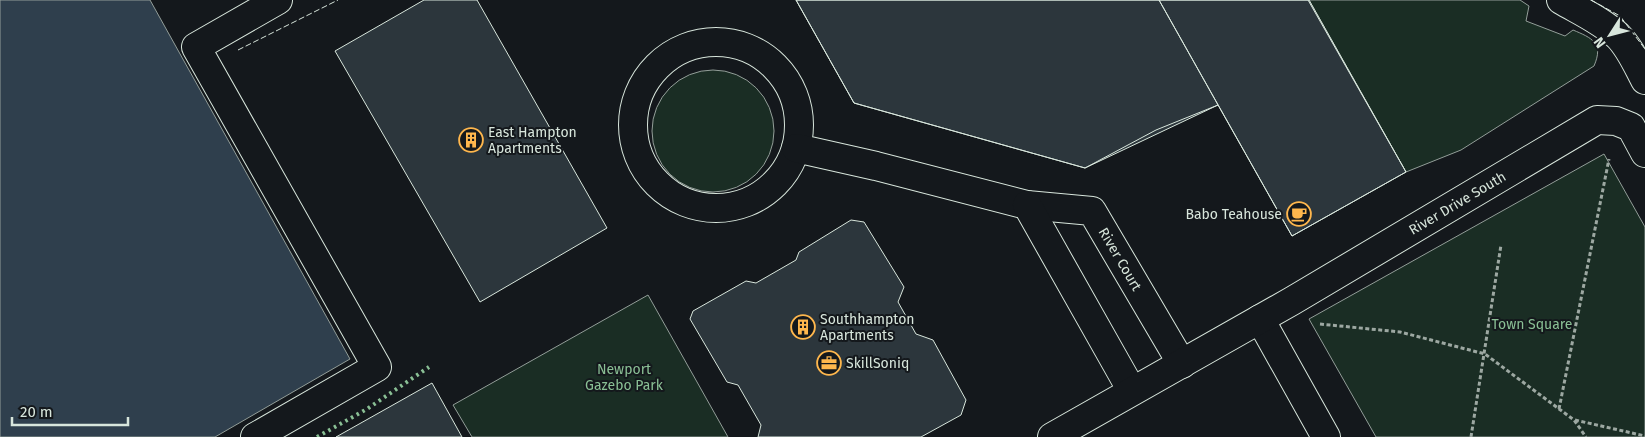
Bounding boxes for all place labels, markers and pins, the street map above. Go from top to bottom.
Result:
place label: East Hampton Apartments [488,124,577,157]
building icon: East Hampton Apartments [458,127,484,153]
cafe icon: Babo Teahouse [1286,201,1312,227]
place label: Babo Teahouse [1185,206,1282,223]
place label: Southhampton Apartments [820,311,915,344]
building icon: Southhampton Apartments [790,314,816,340]
office icon: SkillSoniq [816,350,842,376]
place label: SkillSoniq [846,355,909,372]

